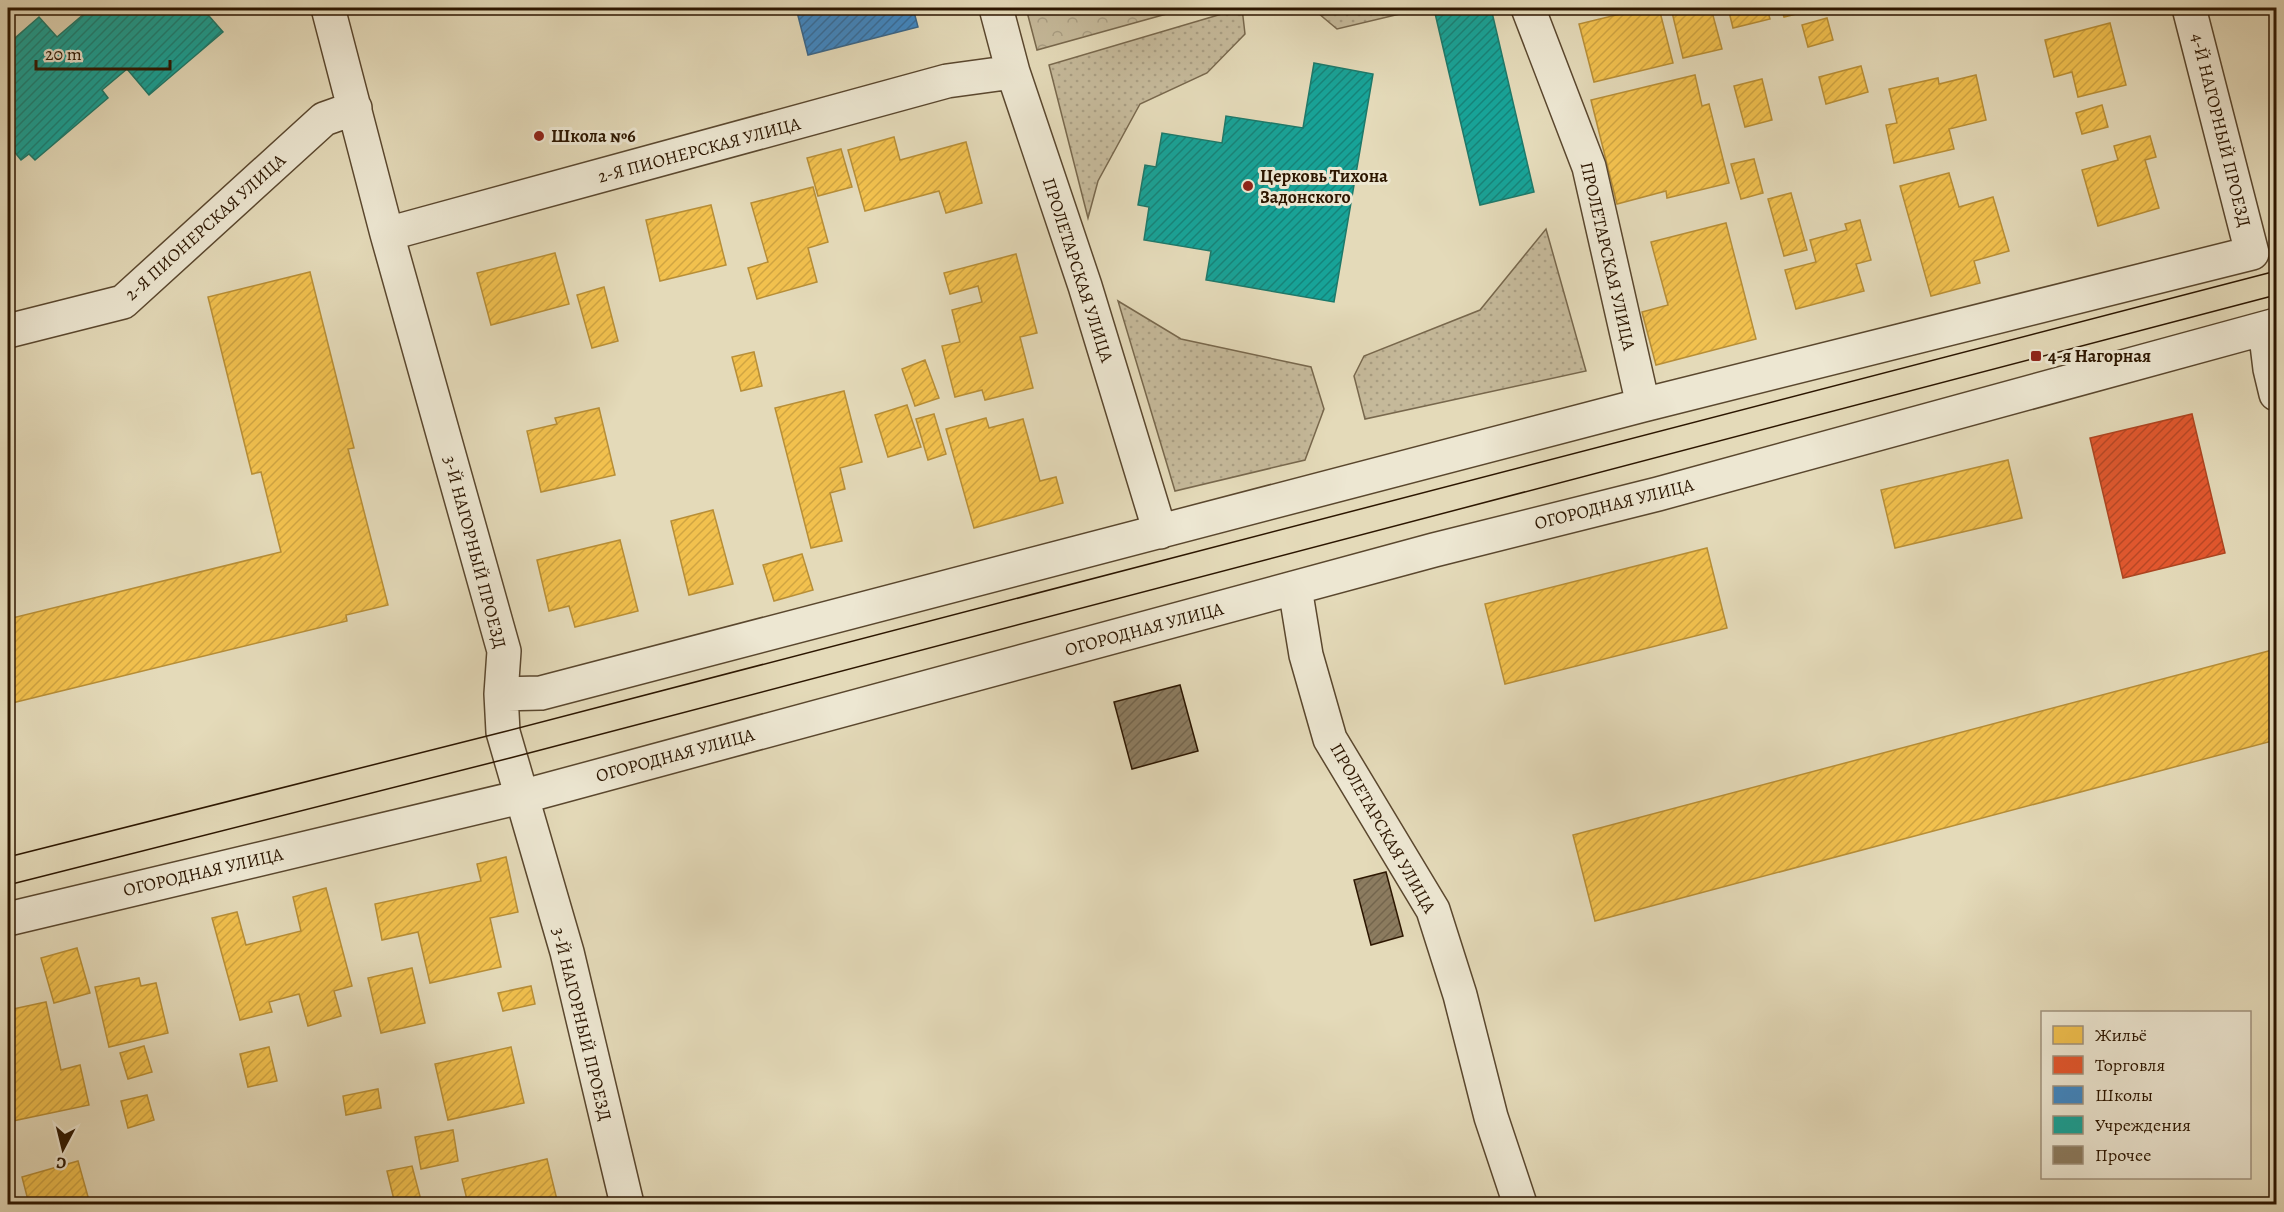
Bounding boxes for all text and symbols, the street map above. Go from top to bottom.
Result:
street label: 4-Й НАГОРНЫЙ ПРОЕЗД [2185,31,2257,229]
scale bar [36,33,170,71]
text: 20 m [45,42,82,66]
street label: 2-Я ПИОНЕРСКАЯ УЛИЦА [595,111,803,189]
place label: Школа №6 [551,124,636,148]
marker: Школа №6 [532,129,546,143]
street label: 2-Я ПИОНЕРСКАЯ УЛИЦА [119,148,291,306]
street label: ПРОЛЕТАРСКАЯ УЛИЦА [1575,159,1641,353]
place label: Церковь Тихона Задонского [1260,164,1388,209]
street label: ПРОЛЕТАРСКАЯ УЛИЦА [1037,175,1119,366]
marker: Церковь Тихона Задонского [1241,179,1255,193]
place label: 4-я Нагорная [2048,344,2151,368]
marker: 4-я Нагорная [2029,349,2043,363]
street label: 3-Й НАГОРНЫЙ ПРОЕЗД [438,453,512,651]
street label: ОГОРОДНАЯ УЛИЦА [1532,472,1697,535]
street label: ОГОРОДНАЯ УЛИЦА [1062,596,1226,662]
street label: ОГОРОДНАЯ УЛИЦА [593,722,757,788]
street label: ПРОЛЕТАРСКАЯ УЛИЦА [1324,739,1442,918]
street label: ОГОРОДНАЯ УЛИЦА [121,842,286,902]
street label: 3-Й НАГОРНЫЙ ПРОЕЗД [546,925,618,1123]
legend [2041,1011,2251,1179]
text: Жильё [2095,1023,2147,1047]
text: Торговля [2095,1053,2165,1077]
text: Школы [2095,1083,2153,1107]
text: Учреждения [2095,1113,2191,1137]
north arrow [33,1119,93,1179]
text: Прочее [2095,1143,2151,1167]
text: С [55,1151,68,1174]

